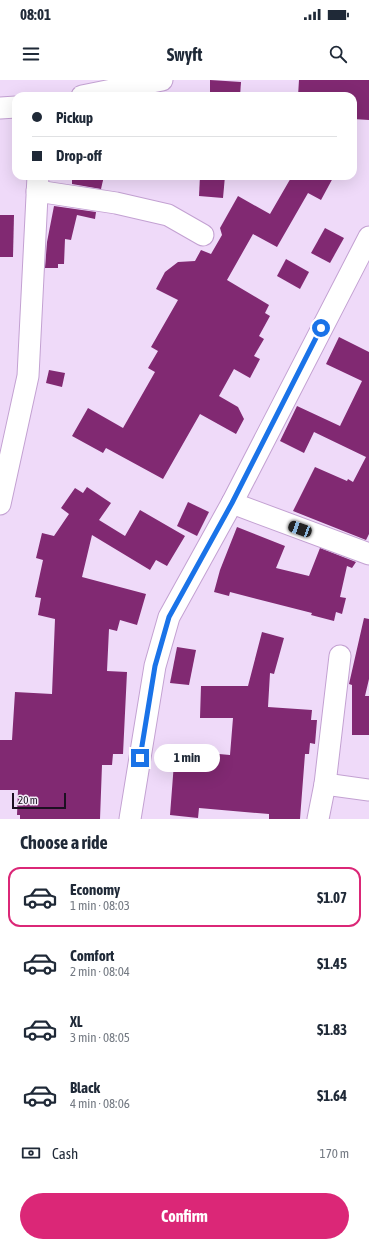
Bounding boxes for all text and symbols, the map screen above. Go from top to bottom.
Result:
text: 08:01 [20,6,51,23]
icon: menu [20,43,42,65]
icon: search [327,43,349,65]
text: Swyft [167,44,202,65]
text: Pickup [56,109,93,126]
text: Drop-off [56,147,102,164]
route start [312,319,330,337]
car [287,519,313,539]
callout: 1 min [154,744,220,772]
route end [131,749,149,767]
text: 1 min [174,750,200,765]
scale bar [12,791,66,810]
text: 20 m [18,794,38,806]
text: Choose a ride [20,832,108,853]
icon: car [22,879,58,915]
text: Economy [70,881,120,898]
text: $1.07 [317,889,347,906]
text: 1 min · 08:03 [70,898,130,913]
icon: car [22,945,58,981]
text: Comfort [70,947,114,964]
text: $1.45 [317,955,347,972]
text: 2 min · 08:04 [70,964,130,979]
icon: car [22,1011,58,1047]
text: XL [70,1013,83,1030]
text: $1.83 [317,1021,347,1038]
text: 3 min · 08:05 [70,1030,130,1045]
icon: car [22,1077,58,1113]
text: Black [70,1079,100,1096]
text: $1.64 [317,1087,347,1104]
text: 4 min · 08:06 [70,1096,130,1111]
icon: cash [20,1142,42,1164]
text: Cash [52,1145,78,1162]
text: 170 m [320,1146,349,1161]
button: Confirm [20,1193,349,1239]

